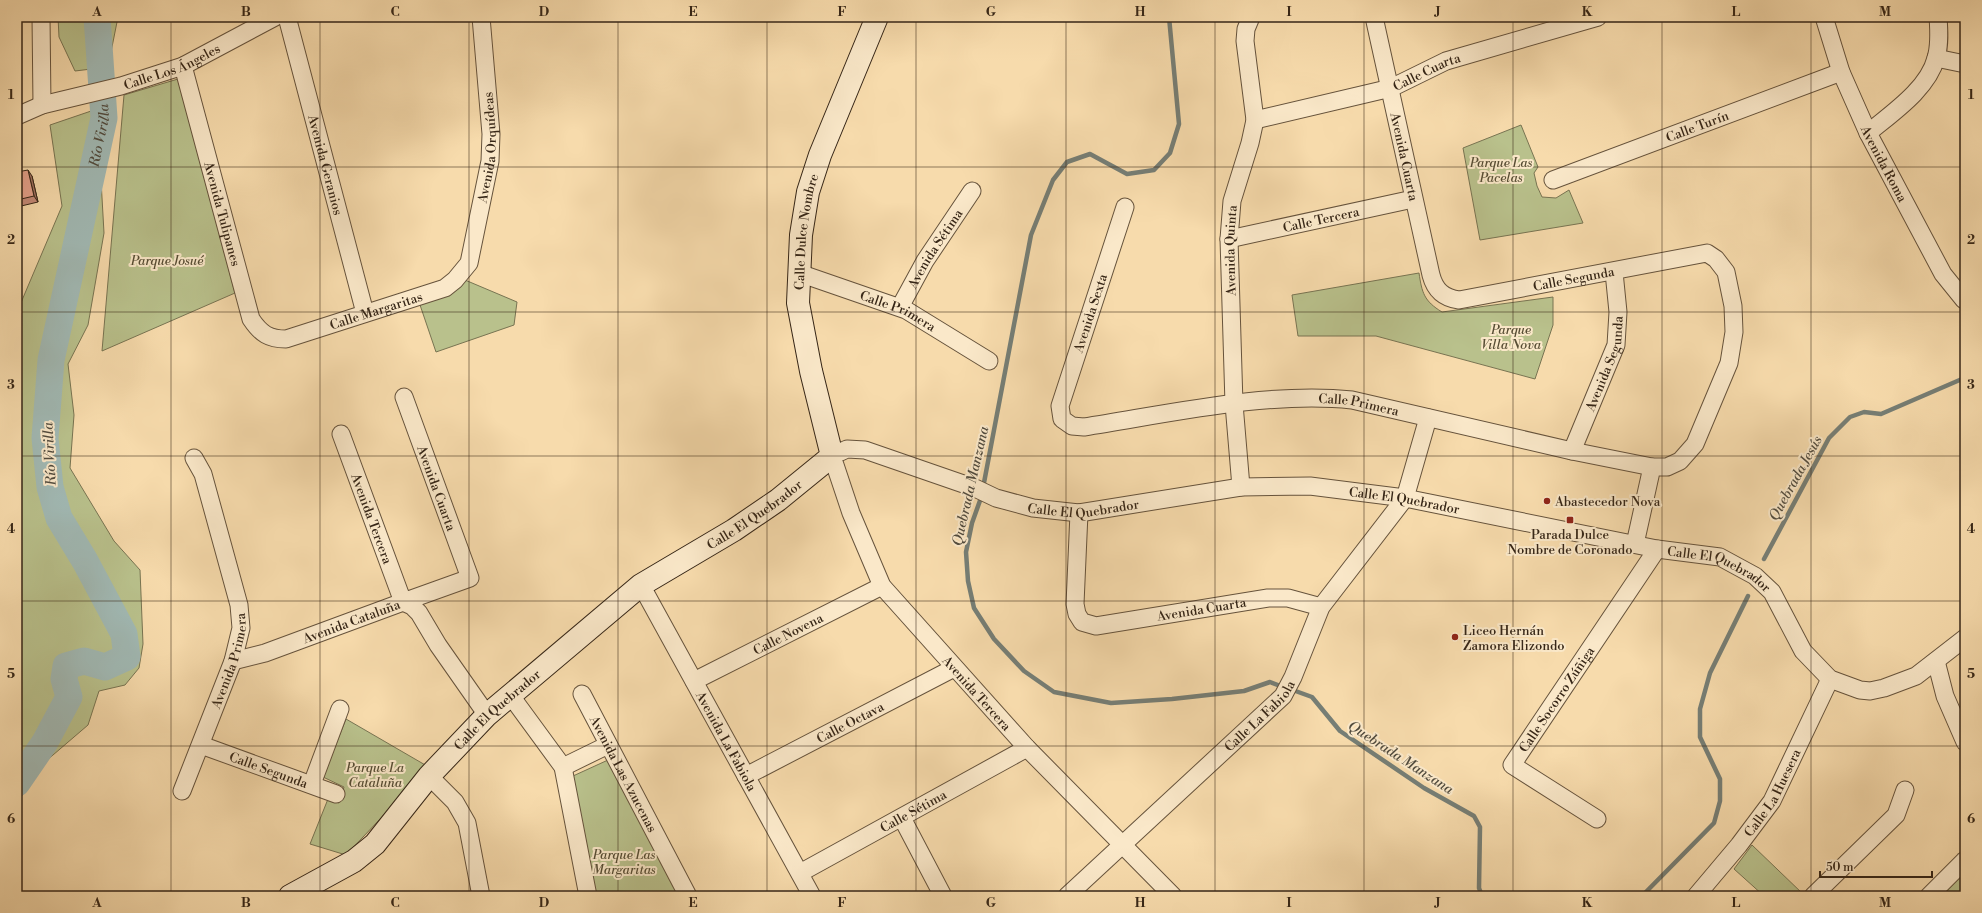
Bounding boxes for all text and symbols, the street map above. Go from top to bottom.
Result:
text: A [91,4,102,20]
text: B [241,4,251,20]
text: C [390,4,400,20]
text: D [539,4,549,20]
text: E [688,4,698,20]
text: F [837,4,847,20]
text: G [986,4,997,20]
text: H [1135,4,1146,20]
text: I [1286,4,1292,20]
text: J [1433,4,1441,20]
text: K [1582,4,1593,20]
text: L [1732,4,1741,20]
text: M [1879,4,1891,20]
street label: Calle Los Ángeles [122,41,223,94]
street label: Calle Cuarta [1391,50,1463,95]
text: 1 [8,87,15,103]
text: 1 [1968,87,1975,103]
street label: Avenida Orquídeas [474,91,500,205]
water label: Río Virilla [85,103,114,170]
street label: Calle Turín [1664,108,1731,146]
street label: Avenida Cuarta [1386,110,1422,203]
street label: Avenida Geranios [304,112,346,217]
street label: Avenida Roma [1856,123,1910,205]
park label: Parque Las Pacelas [1469,155,1532,186]
street label: Avenida Tulipanes [200,159,244,268]
street label: Calle Dulce Nombre [792,171,823,290]
street label: Avenida Quinta [1222,204,1241,297]
street label: Calle Tercera [1281,204,1361,236]
street label: Avenida Sétima [904,206,967,292]
text: 2 [7,232,15,248]
text: 2 [1967,232,1975,248]
park label: Parque Josué [130,253,204,269]
street label: Calle Segunda [1532,264,1616,295]
street label: Avenida Sexta [1070,272,1111,356]
street label: Calle Primera [858,288,939,336]
street label: Calle Margaritas [328,289,425,333]
street label: Avenida Segunda [1582,315,1627,415]
park label: Parque Villa Nova [1481,322,1542,353]
text: 3 [7,377,15,393]
text: 3 [1967,377,1975,393]
street label: Calle Primera [1318,391,1401,420]
water label: Río Virilla [39,421,61,487]
water label: Quebrada Manzana [948,424,994,548]
water label: Quebrada Jesús [1765,433,1827,524]
street label: Avenida Cuarta [413,442,459,534]
street label: Avenida Tercera [347,470,395,567]
street label: Calle El Quebrador [704,476,806,553]
street label: Calle El Quebrador [1348,484,1461,518]
place label: Abastecedor Nova [1554,494,1661,510]
street label: Calle El Quebrador [1026,496,1141,522]
marker: Abastecedor Nova [1542,496,1552,506]
marker: Parada Dulce Nombre de Coronado [1565,515,1575,525]
text: 4 [7,521,16,537]
text: 4 [1967,521,1976,537]
place label: Parada Dulce Nombre de Coronado [1507,527,1633,558]
street label: Calle El Quebrador [1666,543,1774,596]
street label: Avenida Cuarta [1155,595,1248,625]
street label: Avenida Cataluña [300,597,403,648]
street label: Calle Novena [751,610,826,659]
street label: Avenida Primera [208,612,251,712]
place label: Liceo Hernán Zamora Elizondo [1463,623,1565,654]
marker: Liceo Hernán Zamora Elizondo [1450,632,1460,642]
street label: Calle Socorro Zúñiga [1516,644,1598,756]
street label: Avenida Tercera [938,652,1014,735]
text: 5 [7,666,15,682]
street label: Calle El Quebrador [451,666,544,754]
text: 5 [1967,666,1975,682]
street label: Calle La Fabiola [1221,678,1299,755]
street label: Avenida La Fabiola [692,688,760,795]
street label: Calle Octava [814,699,887,747]
street label: Avenida Las Azucenas [585,712,660,835]
water label: Quebrada Manzana [1344,717,1457,799]
street label: Calle La Huesera [1741,746,1805,840]
street label: Calle Segunda [227,749,310,792]
park label: Parque La Cataluña [345,760,405,791]
street label: Calle Sétima [877,787,950,836]
text: 6 [7,811,15,827]
text: 6 [1967,811,1975,827]
park label: Parque Las Margaritas [592,847,656,878]
scale bar [1820,853,1932,879]
text: 50 m [1826,860,1854,875]
text: A [91,895,102,911]
text: B [241,895,251,911]
text: C [390,895,400,911]
text: D [539,895,549,911]
text: E [688,895,698,911]
text: F [837,895,847,911]
text: G [986,895,997,911]
text: H [1135,895,1146,911]
text: I [1286,895,1292,911]
text: J [1433,895,1441,911]
text: K [1582,895,1593,911]
text: L [1732,895,1741,911]
text: M [1879,895,1891,911]

